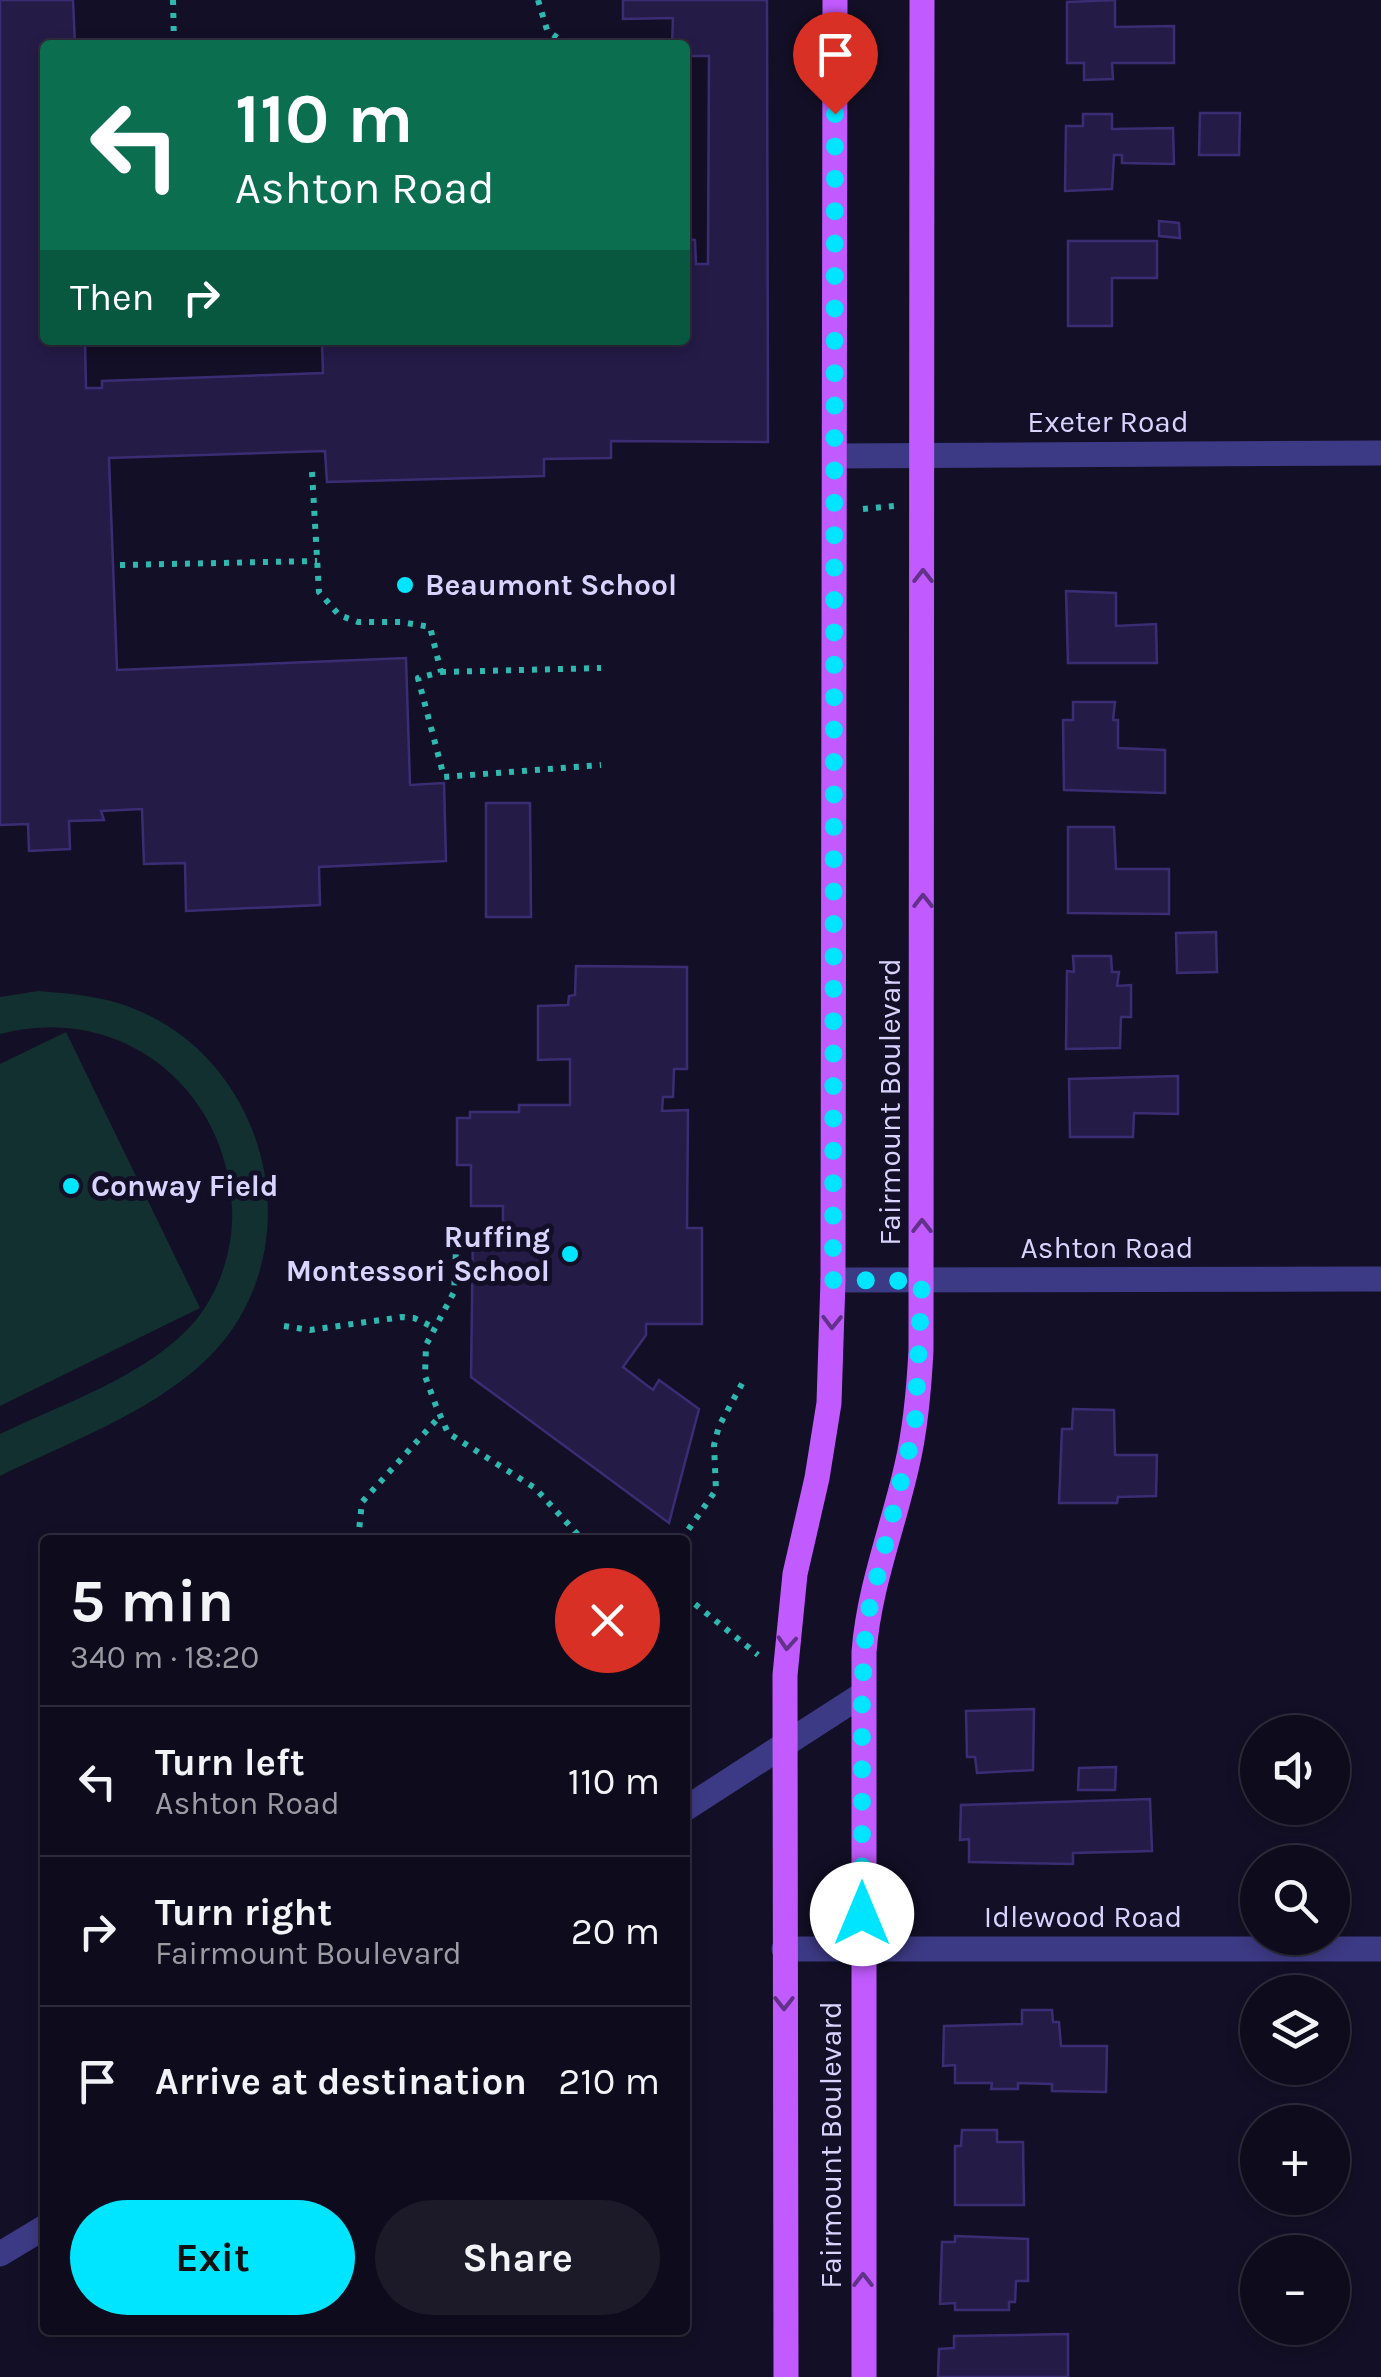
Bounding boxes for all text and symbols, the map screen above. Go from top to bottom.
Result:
pin [793,12,878,115]
icon: arrive [808,27,863,82]
text: 110 m [235,78,413,160]
icon: left [70,80,200,210]
text: Ashton Road [235,162,495,214]
icon: right [174,270,229,325]
text: Then [70,275,154,320]
street label: Exeter Road [1027,404,1189,440]
place label: Beaumont School [425,567,677,603]
one-way arrow [912,568,934,584]
marker: Beaumont School [394,574,416,596]
one-way arrow [912,893,934,908]
street label: Fairmount Boulevard [872,958,908,1246]
place label: Conway Field [91,1168,278,1204]
marker: Conway Field [60,1175,82,1197]
one-way arrow [911,1218,933,1234]
place label: Ruffing Montessori School [286,1219,550,1289]
street label: Ashton Road [1020,1230,1194,1266]
marker: Ruffing Montessori School [559,1243,581,1265]
one-way arrow [822,1315,843,1331]
text: 5 min [70,1566,234,1636]
button: close [555,1568,660,1673]
one-way arrow [777,1636,799,1652]
text: 340 m · 18:20 [70,1639,259,1676]
map controls [1240,1715,1350,2345]
button: sound [1240,1715,1350,1825]
text: Turn left [155,1740,305,1785]
icon: left [70,1754,125,1809]
text: 110 m [568,1759,660,1804]
text: Ashton Road [155,1785,340,1822]
button: search [1240,1845,1350,1955]
position arrow [810,1862,914,1966]
text: Turn right [155,1890,332,1935]
street label: Idlewood Road [984,1899,1182,1935]
icon: right [70,1904,125,1959]
text: 20 m [571,1909,660,1954]
text: Fairmount Boulevard [155,1935,462,1972]
button: layers [1240,1975,1350,2085]
one-way arrow [773,1996,795,2012]
street label: Fairmount Boulevard [813,2001,849,2289]
icon: arrive [70,2054,125,2109]
text: Arrive at destination [155,2059,527,2104]
text: 210 m [558,2059,660,2104]
button: + [1240,2105,1350,2215]
button: Exit [70,2200,355,2315]
button: Share [375,2200,660,2315]
button: − [1240,2235,1350,2345]
one-way arrow [852,2271,874,2286]

